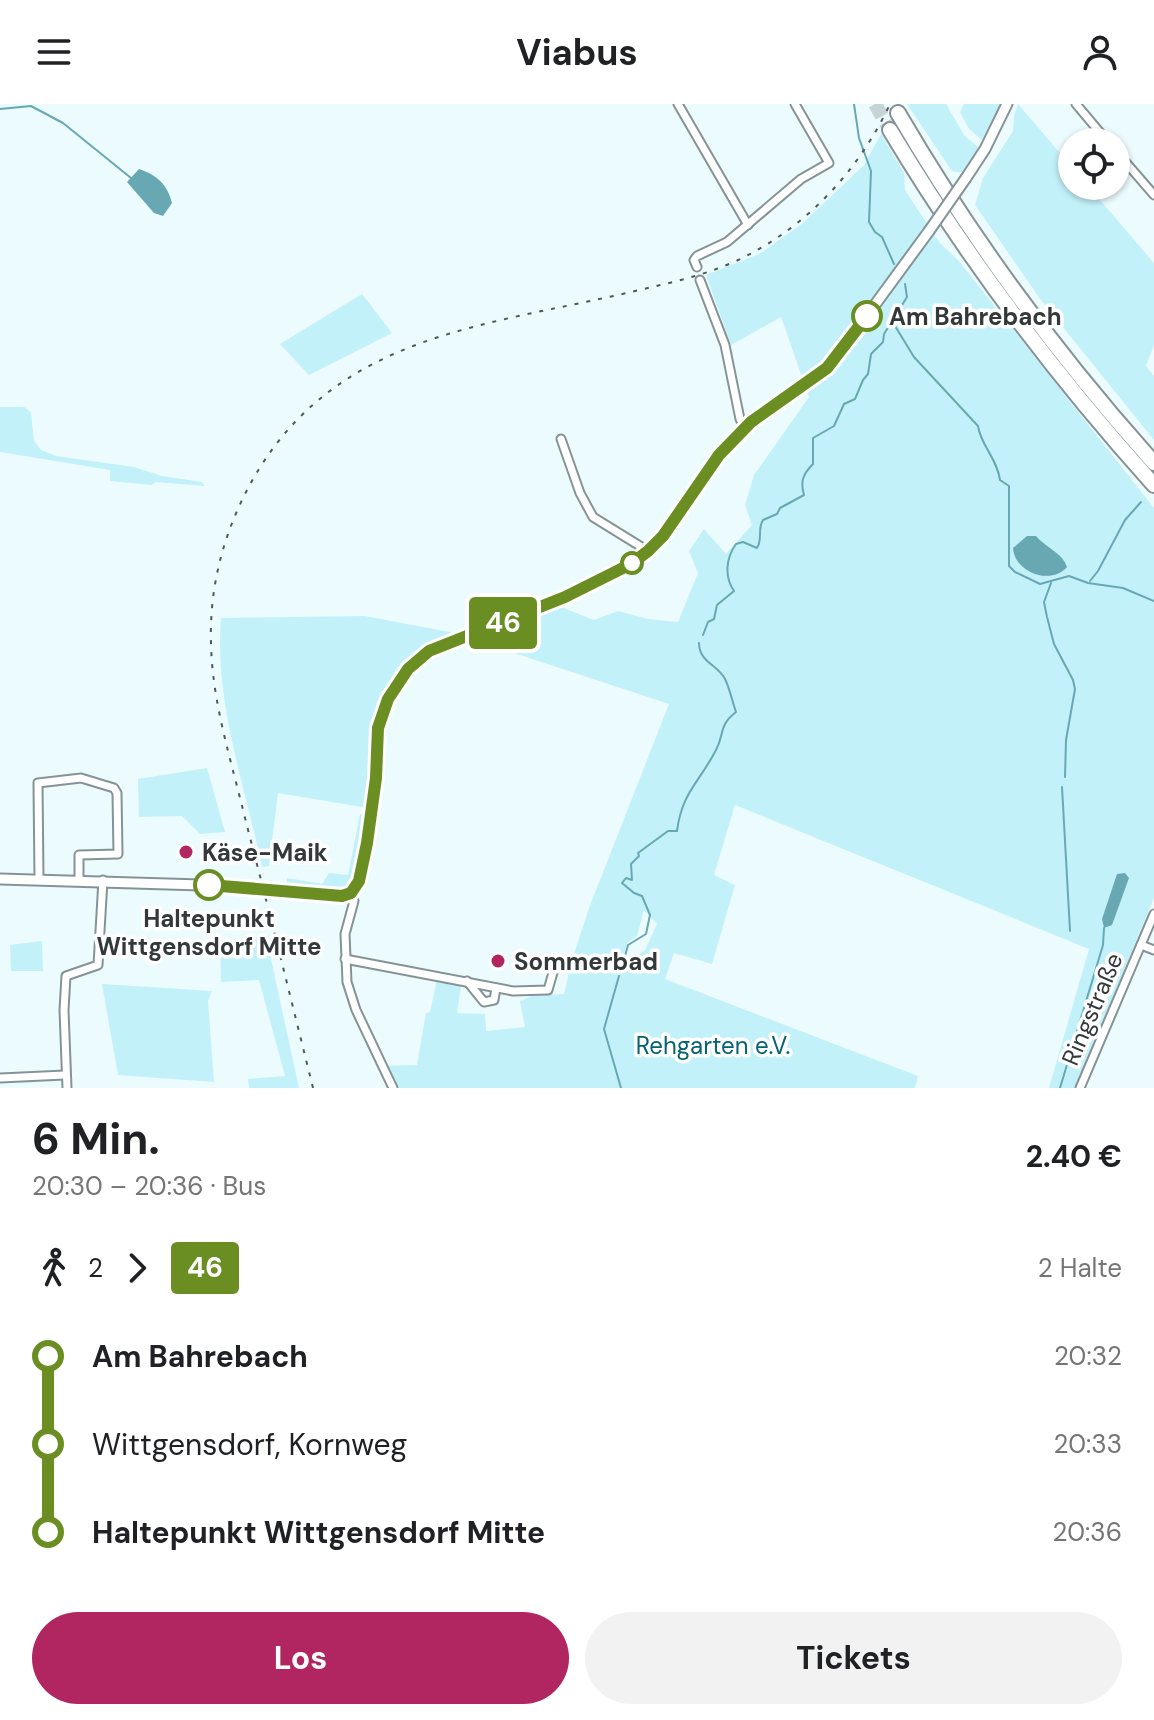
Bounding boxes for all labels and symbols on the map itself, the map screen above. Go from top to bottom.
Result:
marker: Am Bahrebach [852,301,882,331]
place label: Am Bahrebach [889,301,1062,332]
unlabelled marker [621,552,643,574]
line badge: 46 [467,597,539,649]
place label: Käse-Maik [202,837,328,868]
marker: Käse-Maik [177,843,195,861]
marker: Haltepunkt Wittgensdorf Mitte [194,870,224,900]
place label: Haltepunkt Wittgensdorf Mitte [96,903,322,962]
place label: Sommerbad [514,946,658,977]
street label: Ringstraße [1054,948,1130,1070]
marker: Sommerbad [489,952,507,970]
park label: Rehgarten e.V. [636,1030,790,1061]

